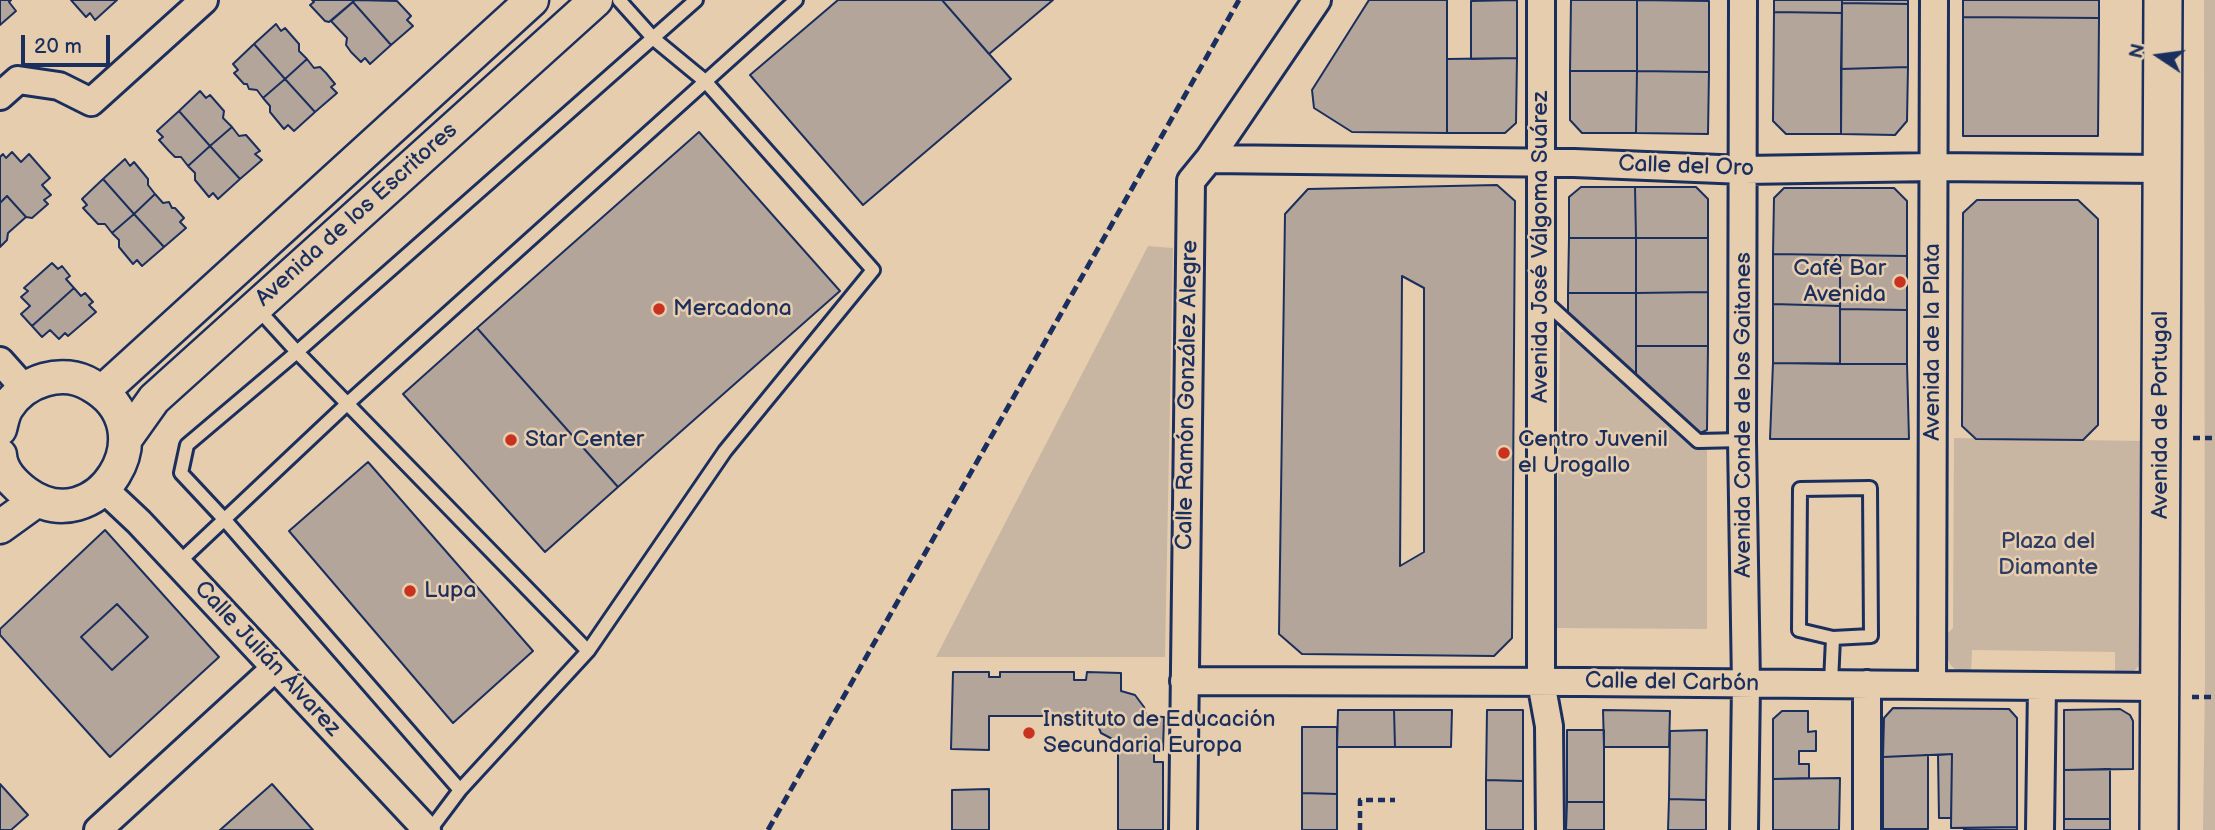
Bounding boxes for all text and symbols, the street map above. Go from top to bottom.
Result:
scale bar [24,21,114,65]
north arrow [2124,21,2194,91]
text: 20 m [34,34,82,59]
text: N [2125,42,2151,61]
street label: Avenida José Válgoma Suárez [1527,91,1555,403]
street label: Avenida de los Escritores [250,117,464,313]
street label: Calle del Oro [1618,151,1754,183]
street label: Calle Ramón González Alegre [1171,240,1205,550]
street label: Avenida de la Plata [1919,243,1947,441]
street label: Avenida Conde de los Gaitanes [1730,252,1758,578]
place label: Café Bar Avenida [1793,255,1886,309]
marker: Café Bar Avenida [1892,274,1908,290]
place label: Mercadona [673,295,792,323]
marker: Mercadona [651,301,667,317]
street label: Avenida de Portugal [2147,311,2175,519]
place label: Star Center [525,426,644,454]
place label: Centro Juvenil el Urogallo [1518,426,1668,480]
marker: Star Center [503,432,519,448]
marker: Centro Juvenil el Urogallo [1496,445,1512,461]
park label: Plaza del Diamante [1998,528,2098,582]
street label: Calle Julián Álvarez [188,576,346,742]
place label: Lupa [424,577,476,605]
marker: Lupa [402,583,418,599]
street label: Calle del Carbón [1585,668,1759,698]
place label: Instituto de Educación Secundaria Europa [1043,706,1275,760]
marker: Instituto de Educación Secundaria Europa [1021,725,1037,741]

